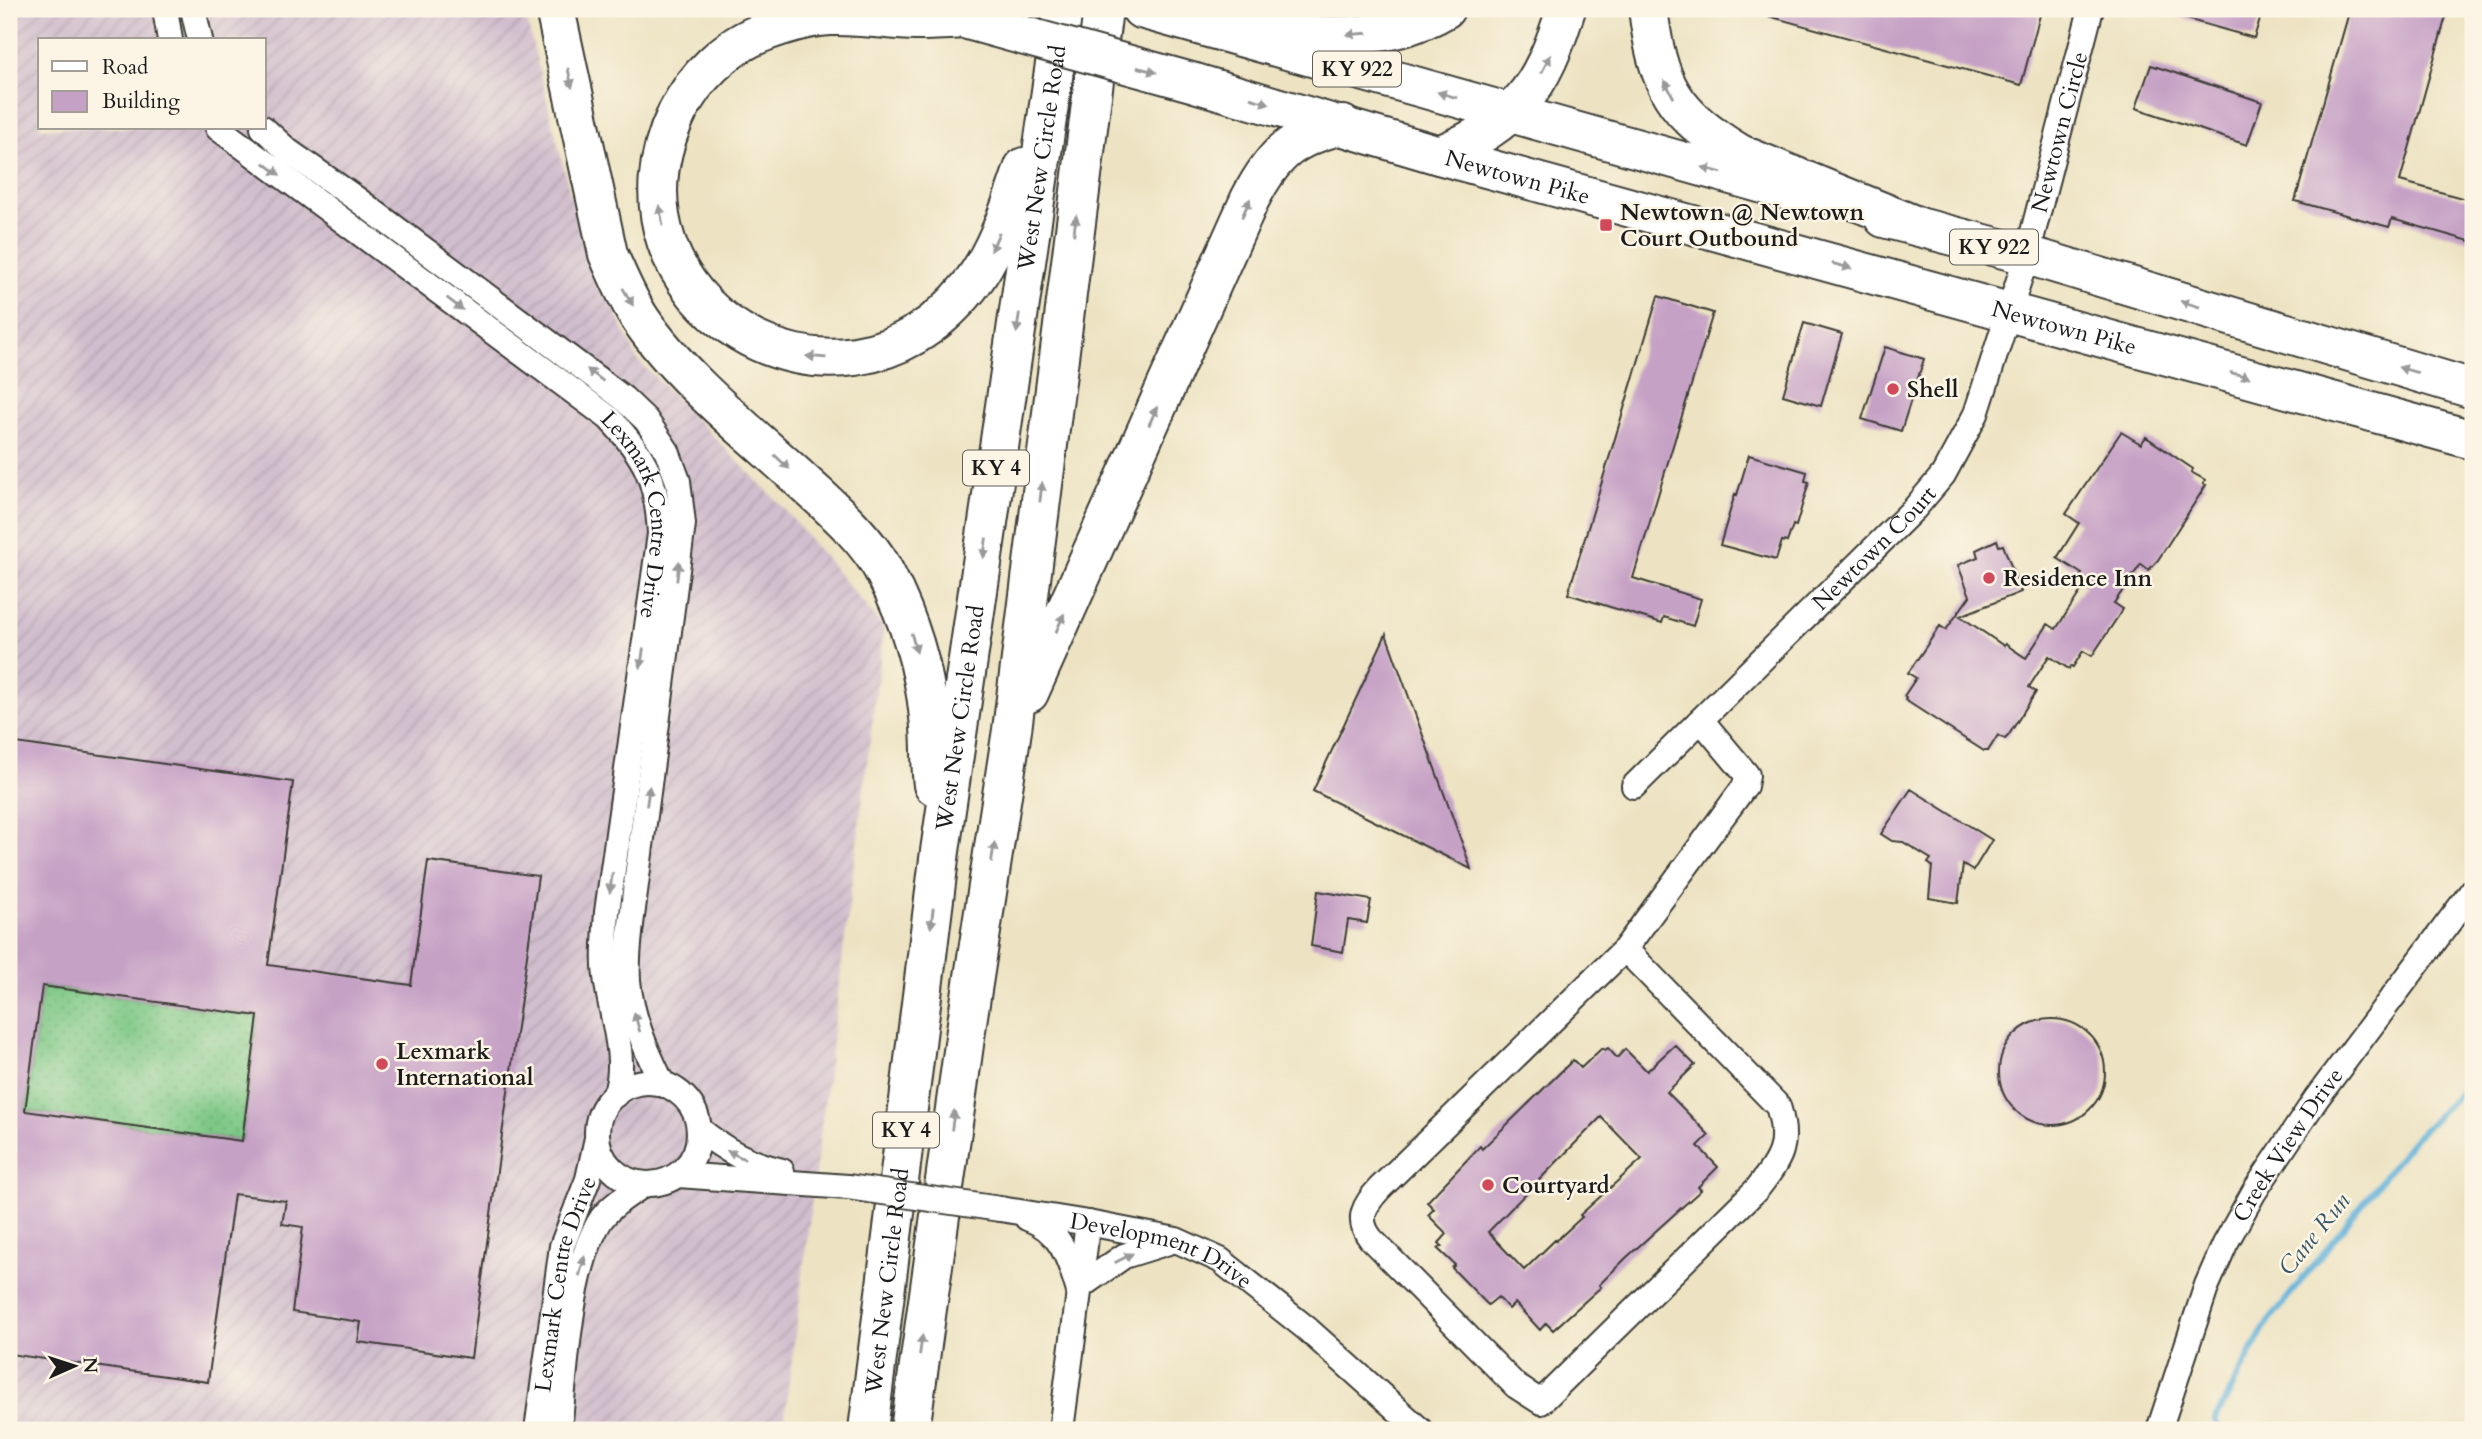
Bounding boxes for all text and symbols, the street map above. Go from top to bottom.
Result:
one-way arrow [1345,29,1367,40]
legend [38,38,266,130]
street label: West New Circle Road [1010,42,1074,274]
street label: Newtown Circle [2024,48,2095,216]
road number: KY 922 [1313,52,1401,86]
text: Road [102,53,148,82]
one-way arrow [1540,55,1552,74]
one-way arrow [1137,65,1159,76]
one-way arrow [565,67,576,89]
one-way arrow [1663,79,1675,99]
text: Building [102,87,180,116]
one-way arrow [1436,89,1457,99]
one-way arrow [1250,97,1271,107]
street label: Newtown Pike [1442,142,1593,212]
one-way arrow [263,161,281,175]
one-way arrow [1701,164,1722,174]
place label: Newtown @ Newtown Court Outbound [1620,197,1865,254]
one-way arrow [1240,198,1252,218]
one-way arrow [655,204,666,226]
one-way arrow [1069,214,1080,236]
marker: Newtown @ Newtown Court Outbound [1598,217,1614,233]
road number: KY 922 [1950,230,2038,264]
one-way arrow [989,231,1000,252]
one-way arrow [1831,261,1852,271]
one-way arrow [622,287,634,307]
street label: Newtown Pike [1988,293,2140,363]
one-way arrow [446,297,464,311]
one-way arrow [2179,299,2200,309]
one-way arrow [1012,312,1023,334]
one-way arrow [805,351,827,362]
one-way arrow [2397,365,2418,375]
one-way arrow [586,369,604,383]
one-way arrow [2229,371,2250,381]
place label: Shell [1907,374,1959,405]
marker: Shell [1885,381,1901,397]
street label: Lexmark Centre Drive [594,404,675,621]
one-way arrow [1147,406,1159,426]
road number: KY 4 [963,450,1029,486]
one-way arrow [773,454,790,470]
street label: Newtown Court [1805,479,1943,617]
one-way arrow [1036,481,1047,503]
one-way arrow [979,537,990,559]
one-way arrow [673,560,684,582]
place label: Residence Inn [2003,563,2153,594]
marker: Residence Inn [1981,570,1997,586]
street label: West New Circle Road [928,602,992,834]
one-way arrow [1055,613,1066,634]
one-way arrow [909,632,920,654]
one-way arrow [637,647,648,669]
one-way arrow [643,785,654,807]
one-way arrow [988,841,999,863]
one-way arrow [605,872,616,894]
one-way arrow [926,907,937,929]
one-way arrow [632,1011,642,1032]
place label: Lexmark International [396,1036,534,1093]
marker: Lexmark International [374,1056,390,1072]
street label: Creek View Drive [2225,1061,2350,1228]
one-way arrow [948,1109,959,1131]
road number: KY 4 [873,1112,939,1148]
one-way arrow [726,1149,746,1160]
street label: West New Circle Road [857,1166,917,1397]
place label: Courtyard [1502,1170,1610,1201]
street label: Lexmark Centre Drive [527,1172,604,1394]
marker: Courtyard [1480,1177,1496,1193]
water label: Cane Run [2271,1186,2358,1283]
street label: Development Drive [1068,1205,1259,1296]
one-way arrow [1114,1253,1134,1264]
one-way arrow [577,1255,588,1277]
north arrow [38,1330,108,1400]
one-way arrow [916,1334,927,1356]
text: N [77,1356,103,1375]

